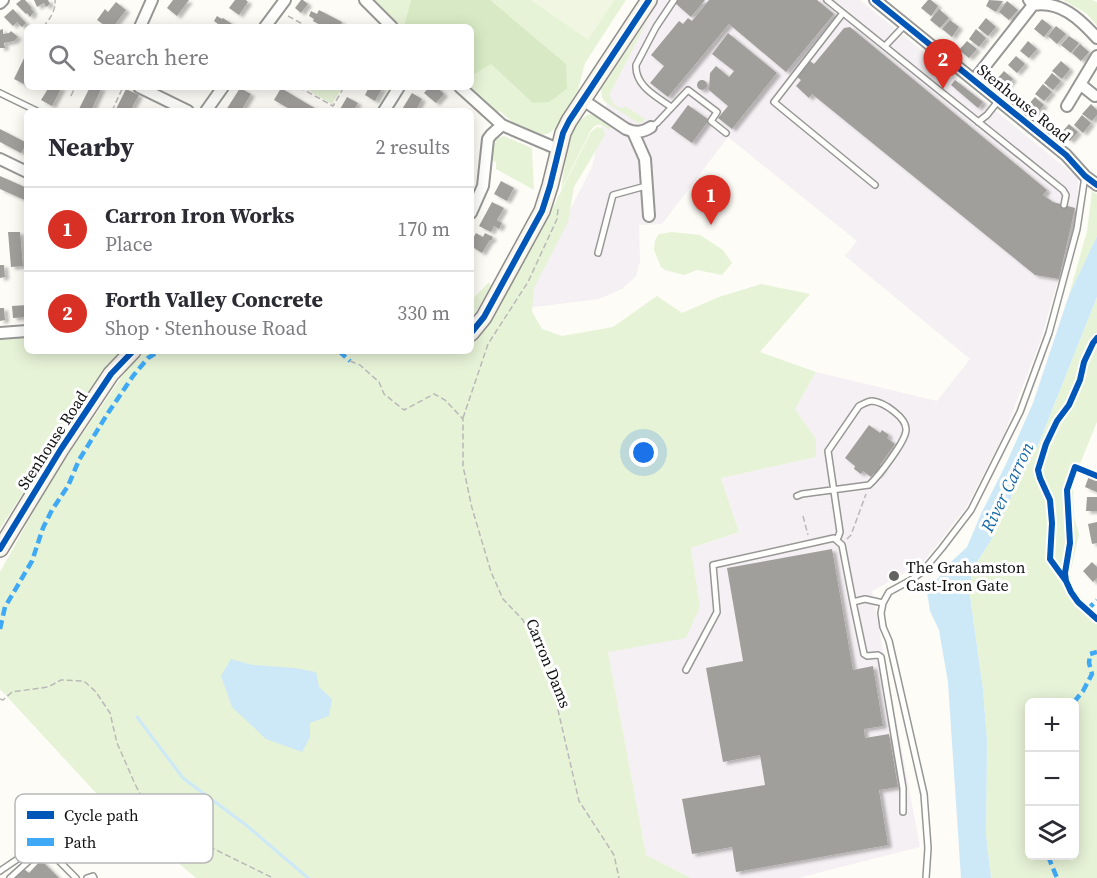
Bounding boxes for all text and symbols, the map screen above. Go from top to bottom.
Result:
search box [24,24,474,90]
pin: 2 [924,40,962,89]
icon: search [45,41,78,74]
text: Search here [93,42,209,72]
street label: Stenhouse Road [973,59,1075,147]
text: Nearby [48,129,134,165]
text: 2 results [375,133,450,161]
pin: 1 [692,176,730,225]
text: Carron Iron Works [105,200,295,230]
text: 1 [62,215,73,243]
text: 170 m [397,215,450,243]
text: Place [105,230,153,258]
text: Forth Valley Concrete [105,284,323,314]
text: 2 [62,299,73,327]
text: 330 m [397,299,450,327]
text: Shop · Stenhouse Road [105,314,307,342]
street label: Stenhouse Road [12,386,92,494]
your location [629,438,658,467]
water label: River Carron [974,438,1040,537]
place label: The Grahamston Cast-Iron Gate [906,556,1026,596]
marker: The Grahamston Cast-Iron Gate [887,569,901,583]
street label: Carron Dams [521,615,577,711]
map controls [1025,698,1079,860]
button: + [1025,698,1079,752]
button: − [1025,752,1079,806]
legend [15,794,213,863]
text: Cycle path [64,804,139,826]
button: layers [1025,806,1079,860]
text: Path [64,831,97,853]

